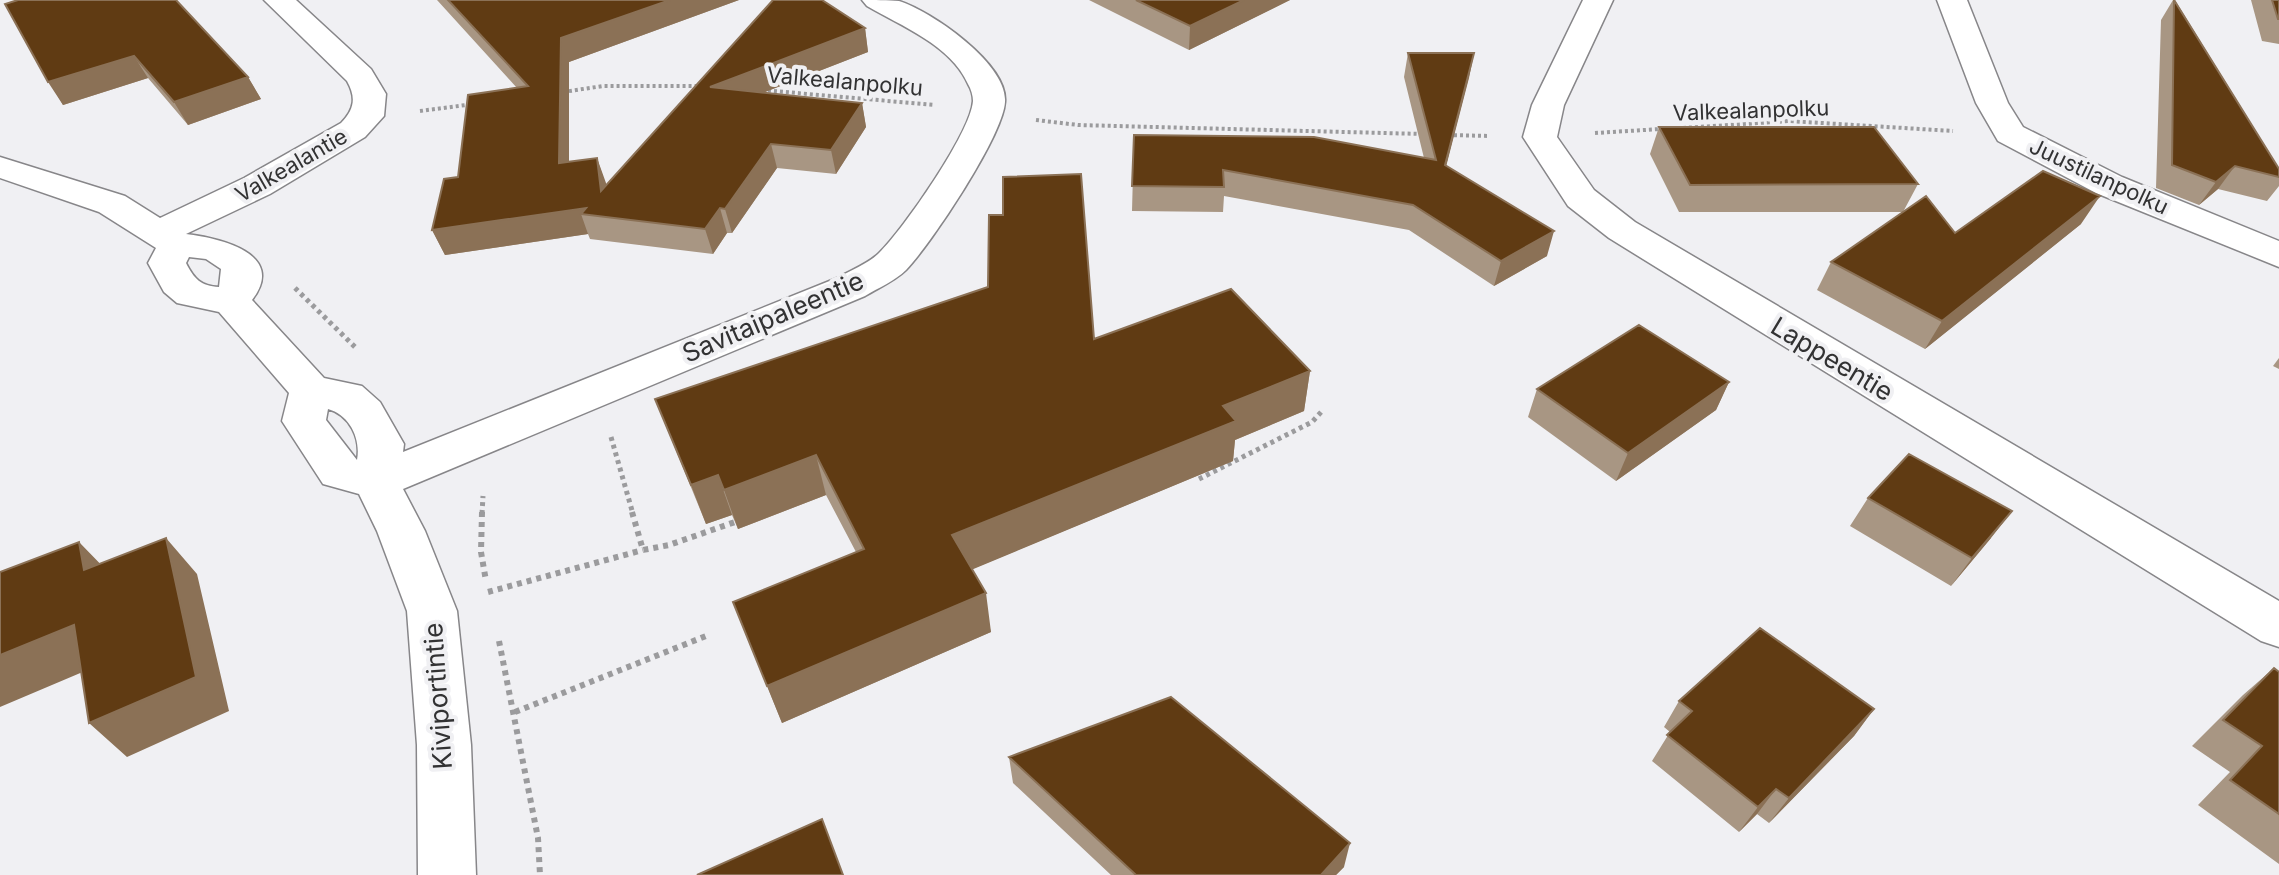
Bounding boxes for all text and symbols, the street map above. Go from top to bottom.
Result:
street label: Valkealanpolku [766,61,924,101]
street label: Valkealanpolku [1672,94,1830,126]
street label: Valkealantie [230,123,352,207]
street label: Juustilanpolku [2025,132,2173,220]
street label: Savitaipaleentie [677,264,868,369]
street label: Lappeentie [1766,310,1899,407]
street label: Kiviportintie [417,622,458,770]

